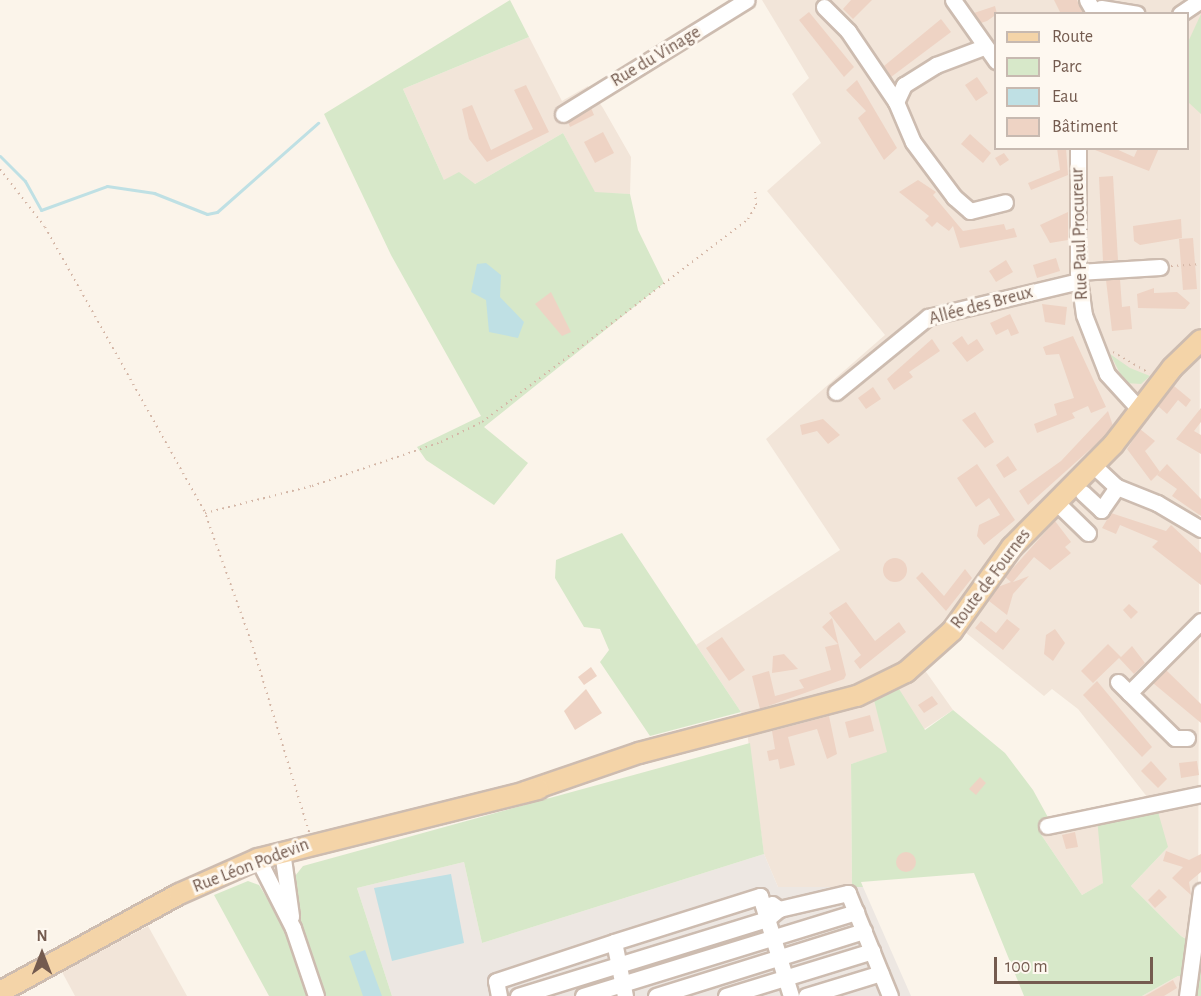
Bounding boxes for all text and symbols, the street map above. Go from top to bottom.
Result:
legend [994,12,1189,150]
street label: Rue du Vinage [607,22,705,92]
text: Route [1052,28,1093,46]
text: Parc [1052,58,1082,76]
text: Eau [1052,88,1078,106]
text: Bâtiment [1052,118,1118,136]
street label: Rue Paul Procureur [1067,167,1093,301]
street label: Allée des Breux [927,282,1035,330]
street label: Route de Fournes [946,525,1036,633]
street label: Rue Léon Podevin [190,834,312,898]
north arrow [12,924,72,984]
text: N [36,928,48,944]
scale bar [997,945,1156,983]
text: 100 m [1005,958,1048,976]

